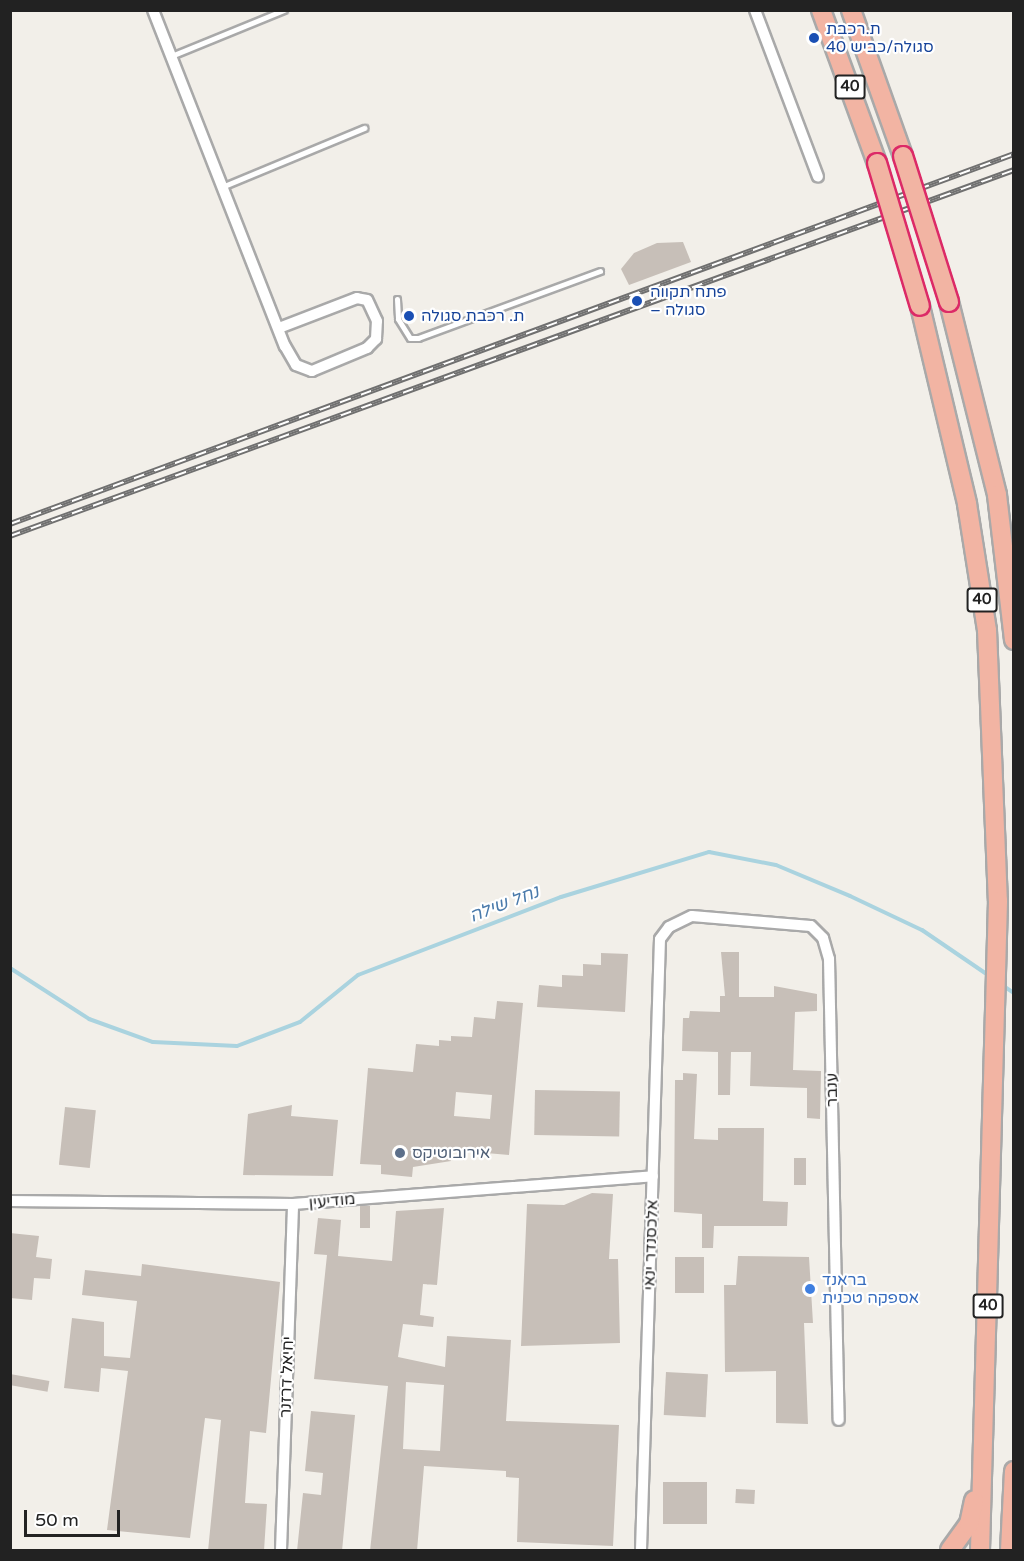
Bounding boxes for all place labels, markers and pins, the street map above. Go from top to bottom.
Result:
place label: ת.רכבת סגולה/כביש 40 [826,19,934,57]
marker: ת.רכבת סגולה/כביש 40 [807,31,821,45]
place label: פתח תקווה – סגולה [650,282,727,320]
marker: פתח תקווה – סגולה [628,292,646,310]
place label: ת. רכבת סגולה [421,306,524,326]
marker: ת. רכבת סגולה [402,309,416,323]
place label: אירובוטיקס [412,1143,490,1163]
marker: אירובוטיקס [393,1146,407,1160]
place label: בראנד אספקה טכנית [822,1270,919,1308]
marker: בראנד אספקה טכנית [803,1282,817,1296]

